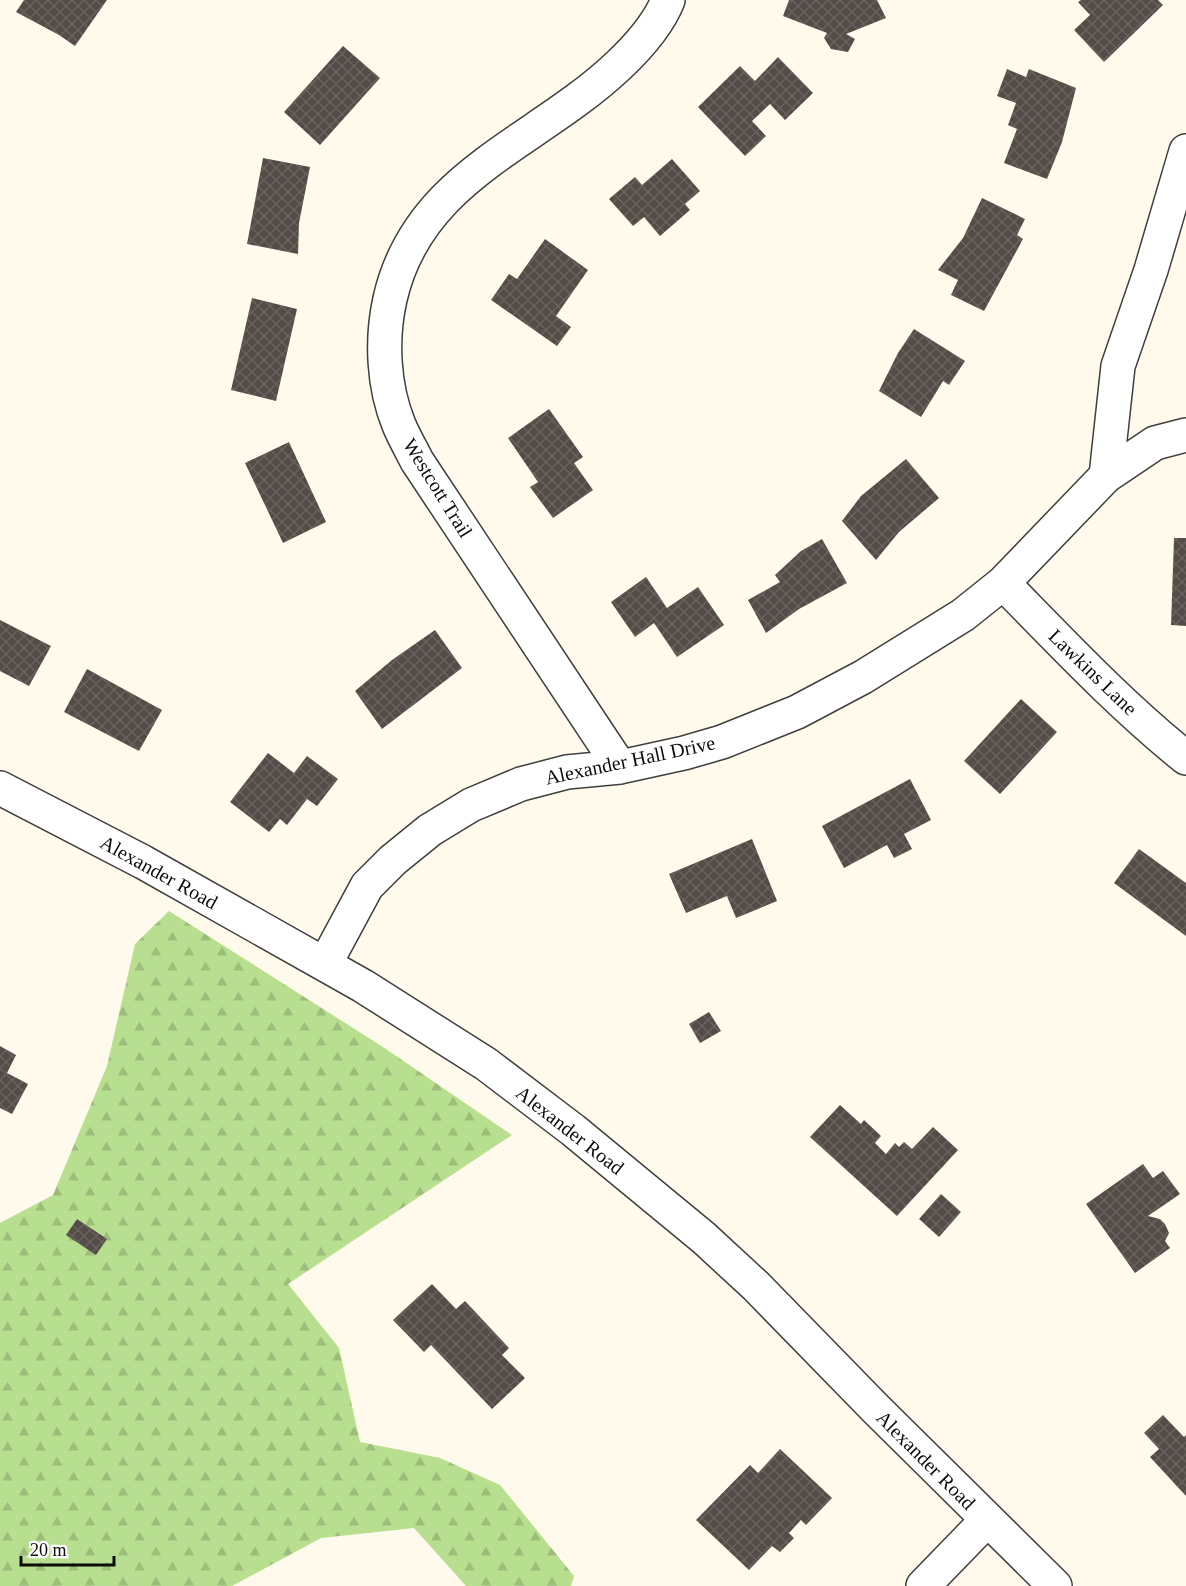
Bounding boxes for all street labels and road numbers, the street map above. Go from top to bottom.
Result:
street label: Westcott Trail [399,435,477,542]
street label: Lawkins Lane [1044,625,1142,720]
street label: Alexander Hall Drive [543,731,717,789]
street label: Alexander Road [97,831,221,913]
street label: Alexander Road [512,1081,628,1179]
street label: Alexander Road [872,1406,980,1514]

